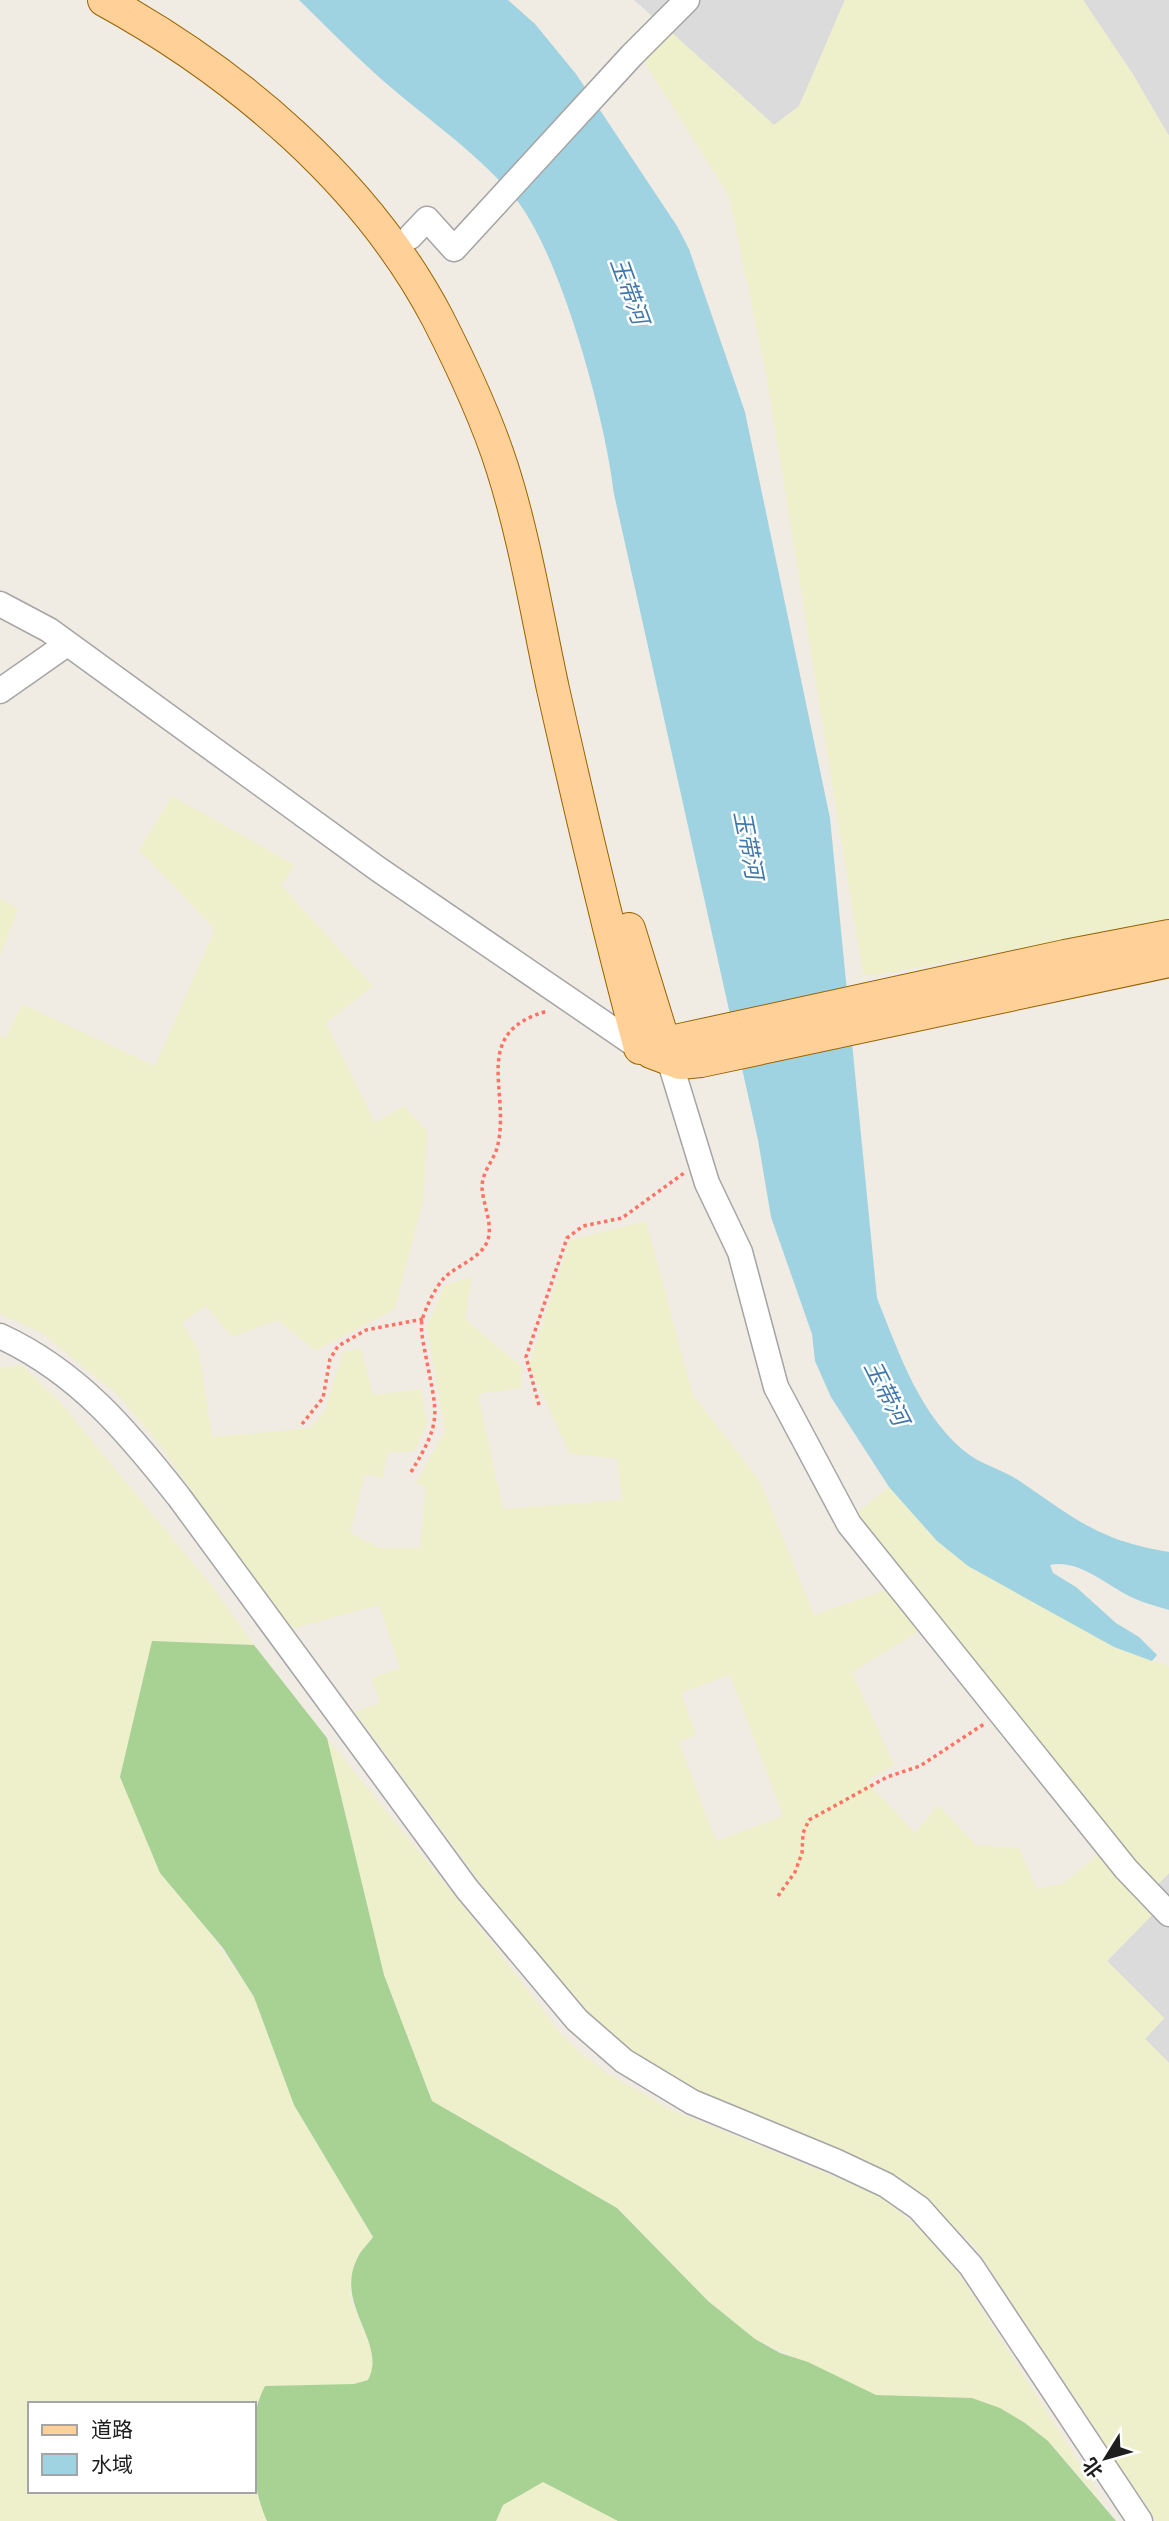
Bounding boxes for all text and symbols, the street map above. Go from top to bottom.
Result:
water label: 玉带河 [605,254,655,332]
water label: 玉带河 [728,809,769,885]
water label: 玉带河 [858,1356,916,1433]
legend [28,2402,256,2493]
text: 道路 [91,2418,133,2442]
north arrow [1071,2423,1141,2493]
text: 水域 [91,2453,133,2477]
text: 北 [1078,2453,1108,2482]

